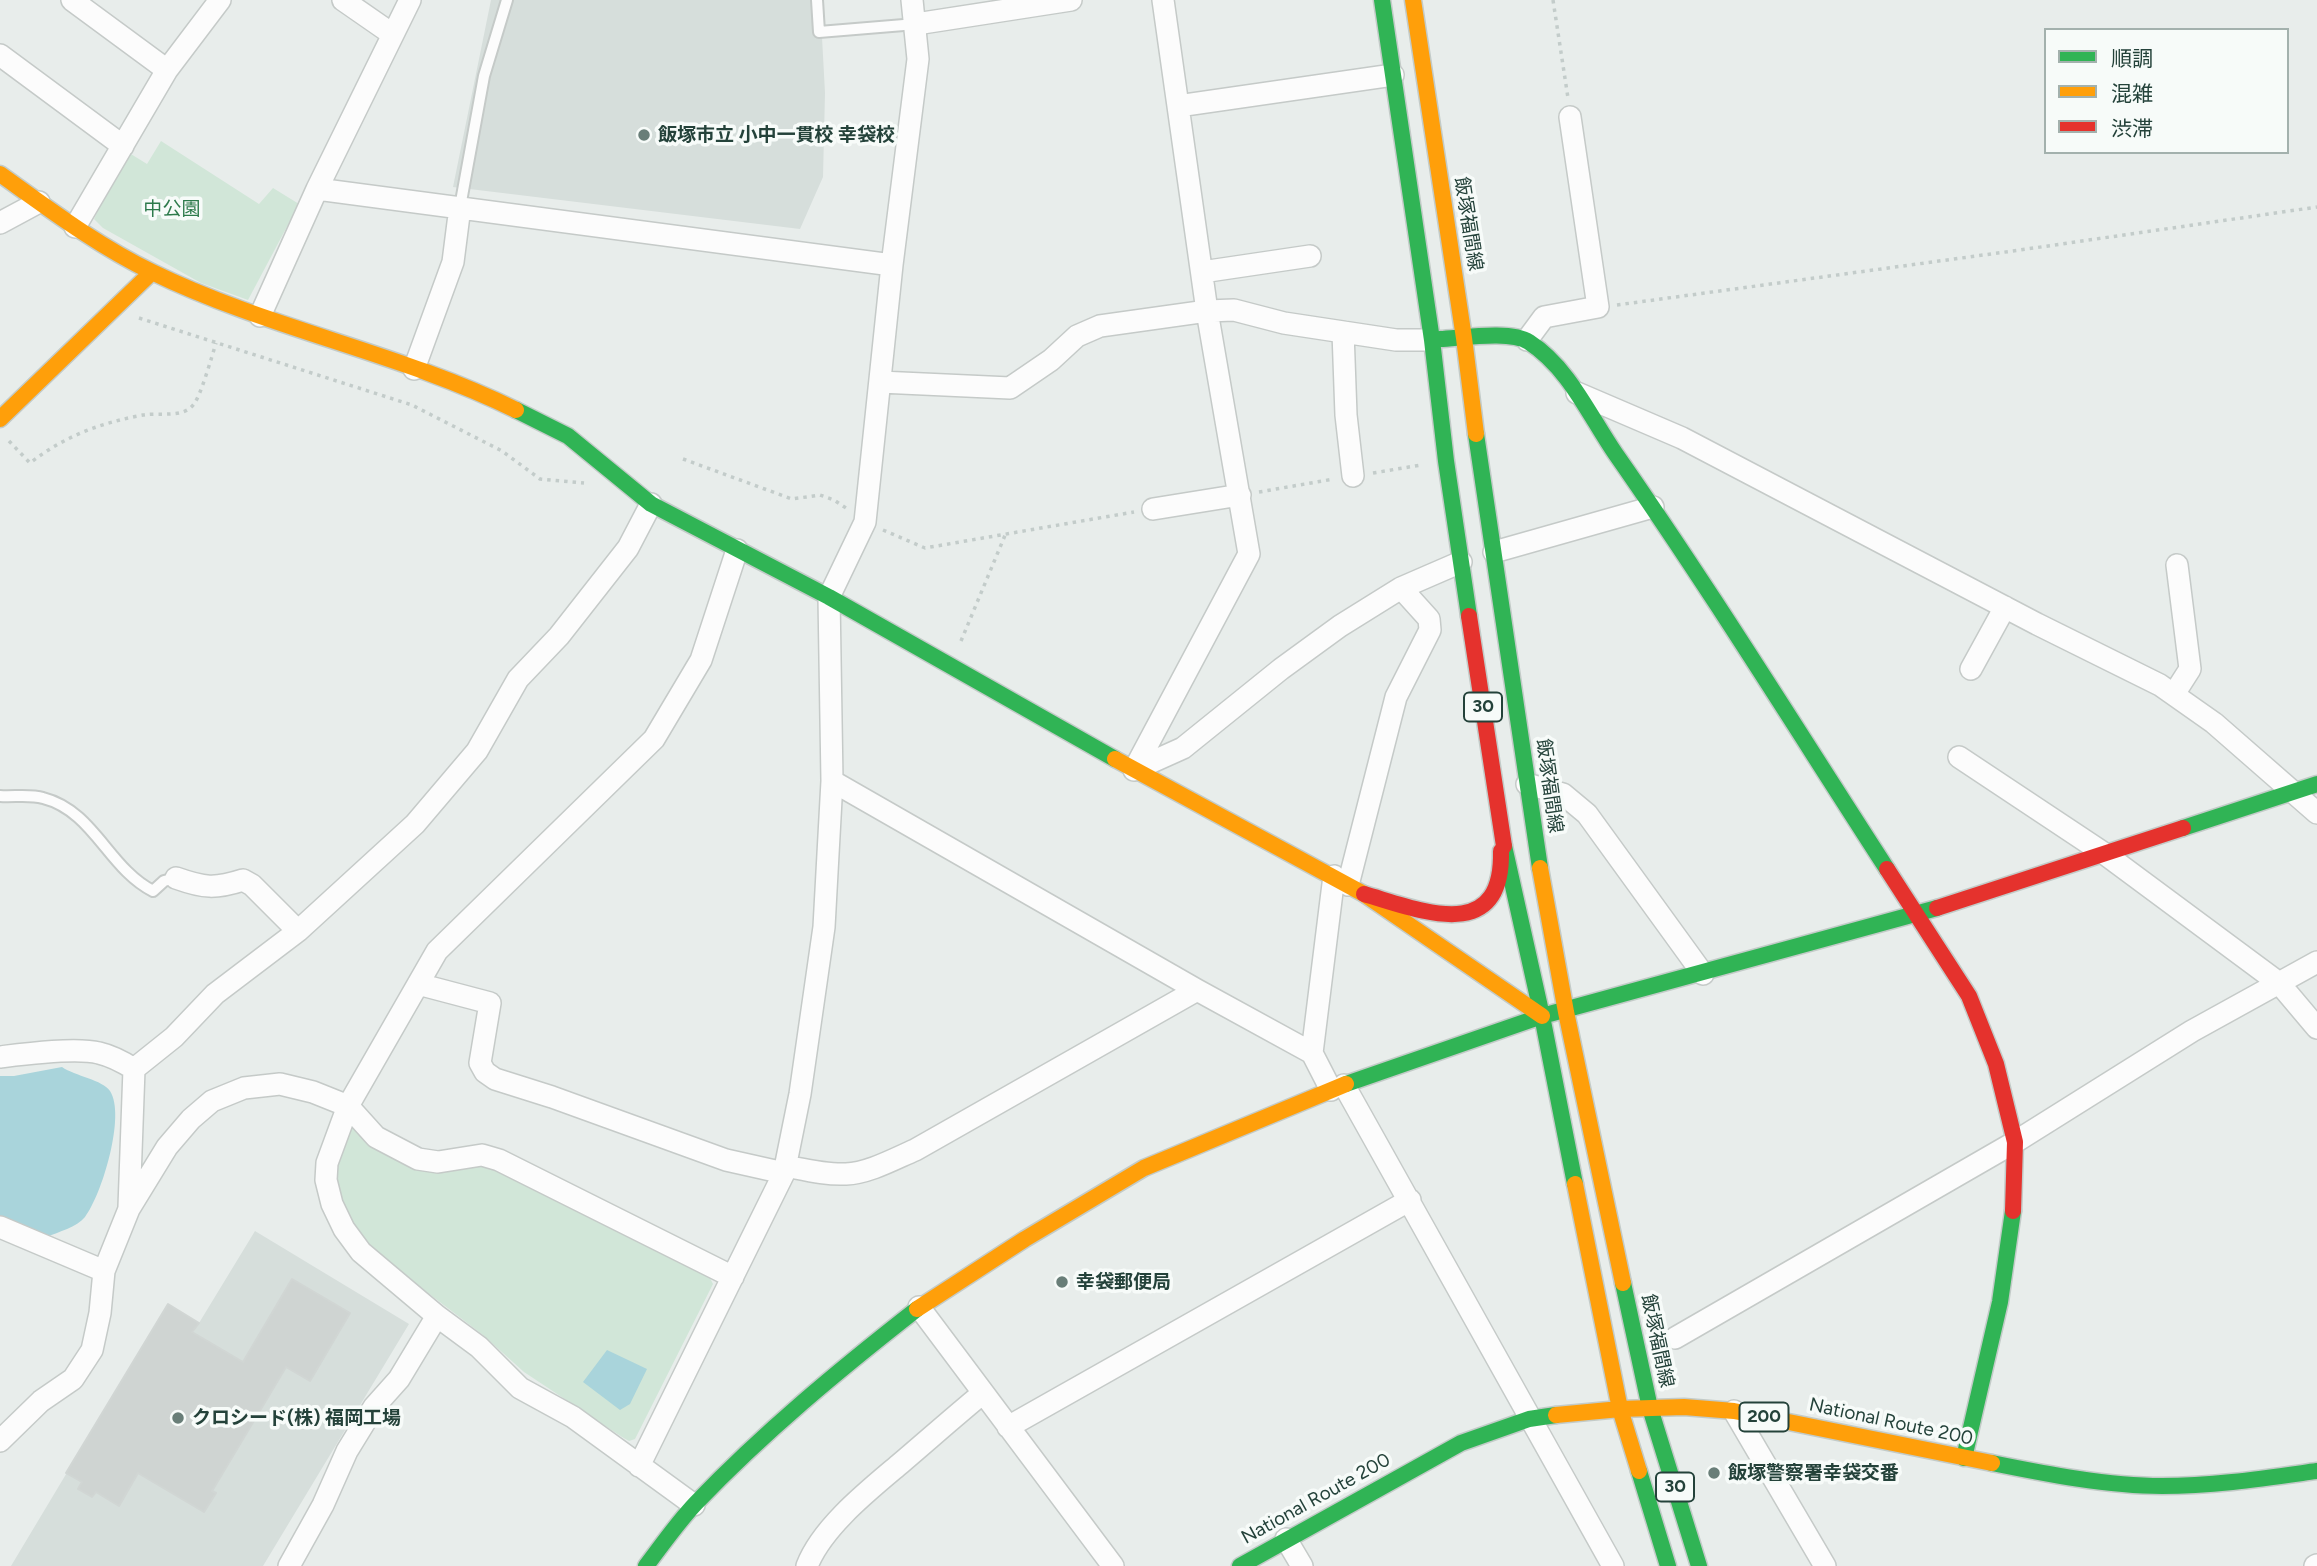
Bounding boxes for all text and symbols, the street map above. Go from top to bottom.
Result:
legend [2044,28,2289,154]
text: 順調 [2111,46,2153,71]
text: 混雑 [2111,81,2153,106]
text: 渋滞 [2111,116,2153,141]
place label: 飯塚市立 小中一貫校 幸袋校 [658,124,895,146]
marker: 飯塚市立 小中一貫校 幸袋校 [636,127,652,143]
street label: 飯塚福間線 [1449,175,1487,273]
park label: 中公園 [144,198,200,220]
road number: 30 [1464,692,1502,722]
street label: 飯塚福間線 [1531,737,1567,835]
place label: 幸袋郵便局 [1076,1271,1171,1293]
marker: 幸袋郵便局 [1054,1274,1070,1290]
street label: 飯塚福間線 [1636,1292,1678,1390]
street label: National Route 200 [1807,1394,1975,1450]
road number: 200 [1740,1402,1788,1432]
place label: クロシード(株) 福岡工場 [192,1407,401,1429]
marker: クロシード(株) 福岡工場 [170,1410,186,1426]
street label: National Route 200 [1238,1449,1394,1549]
place label: 飯塚警察署幸袋交番 [1728,1462,1899,1484]
marker: 飯塚警察署幸袋交番 [1706,1465,1722,1481]
road number: 30 [1656,1472,1694,1502]

